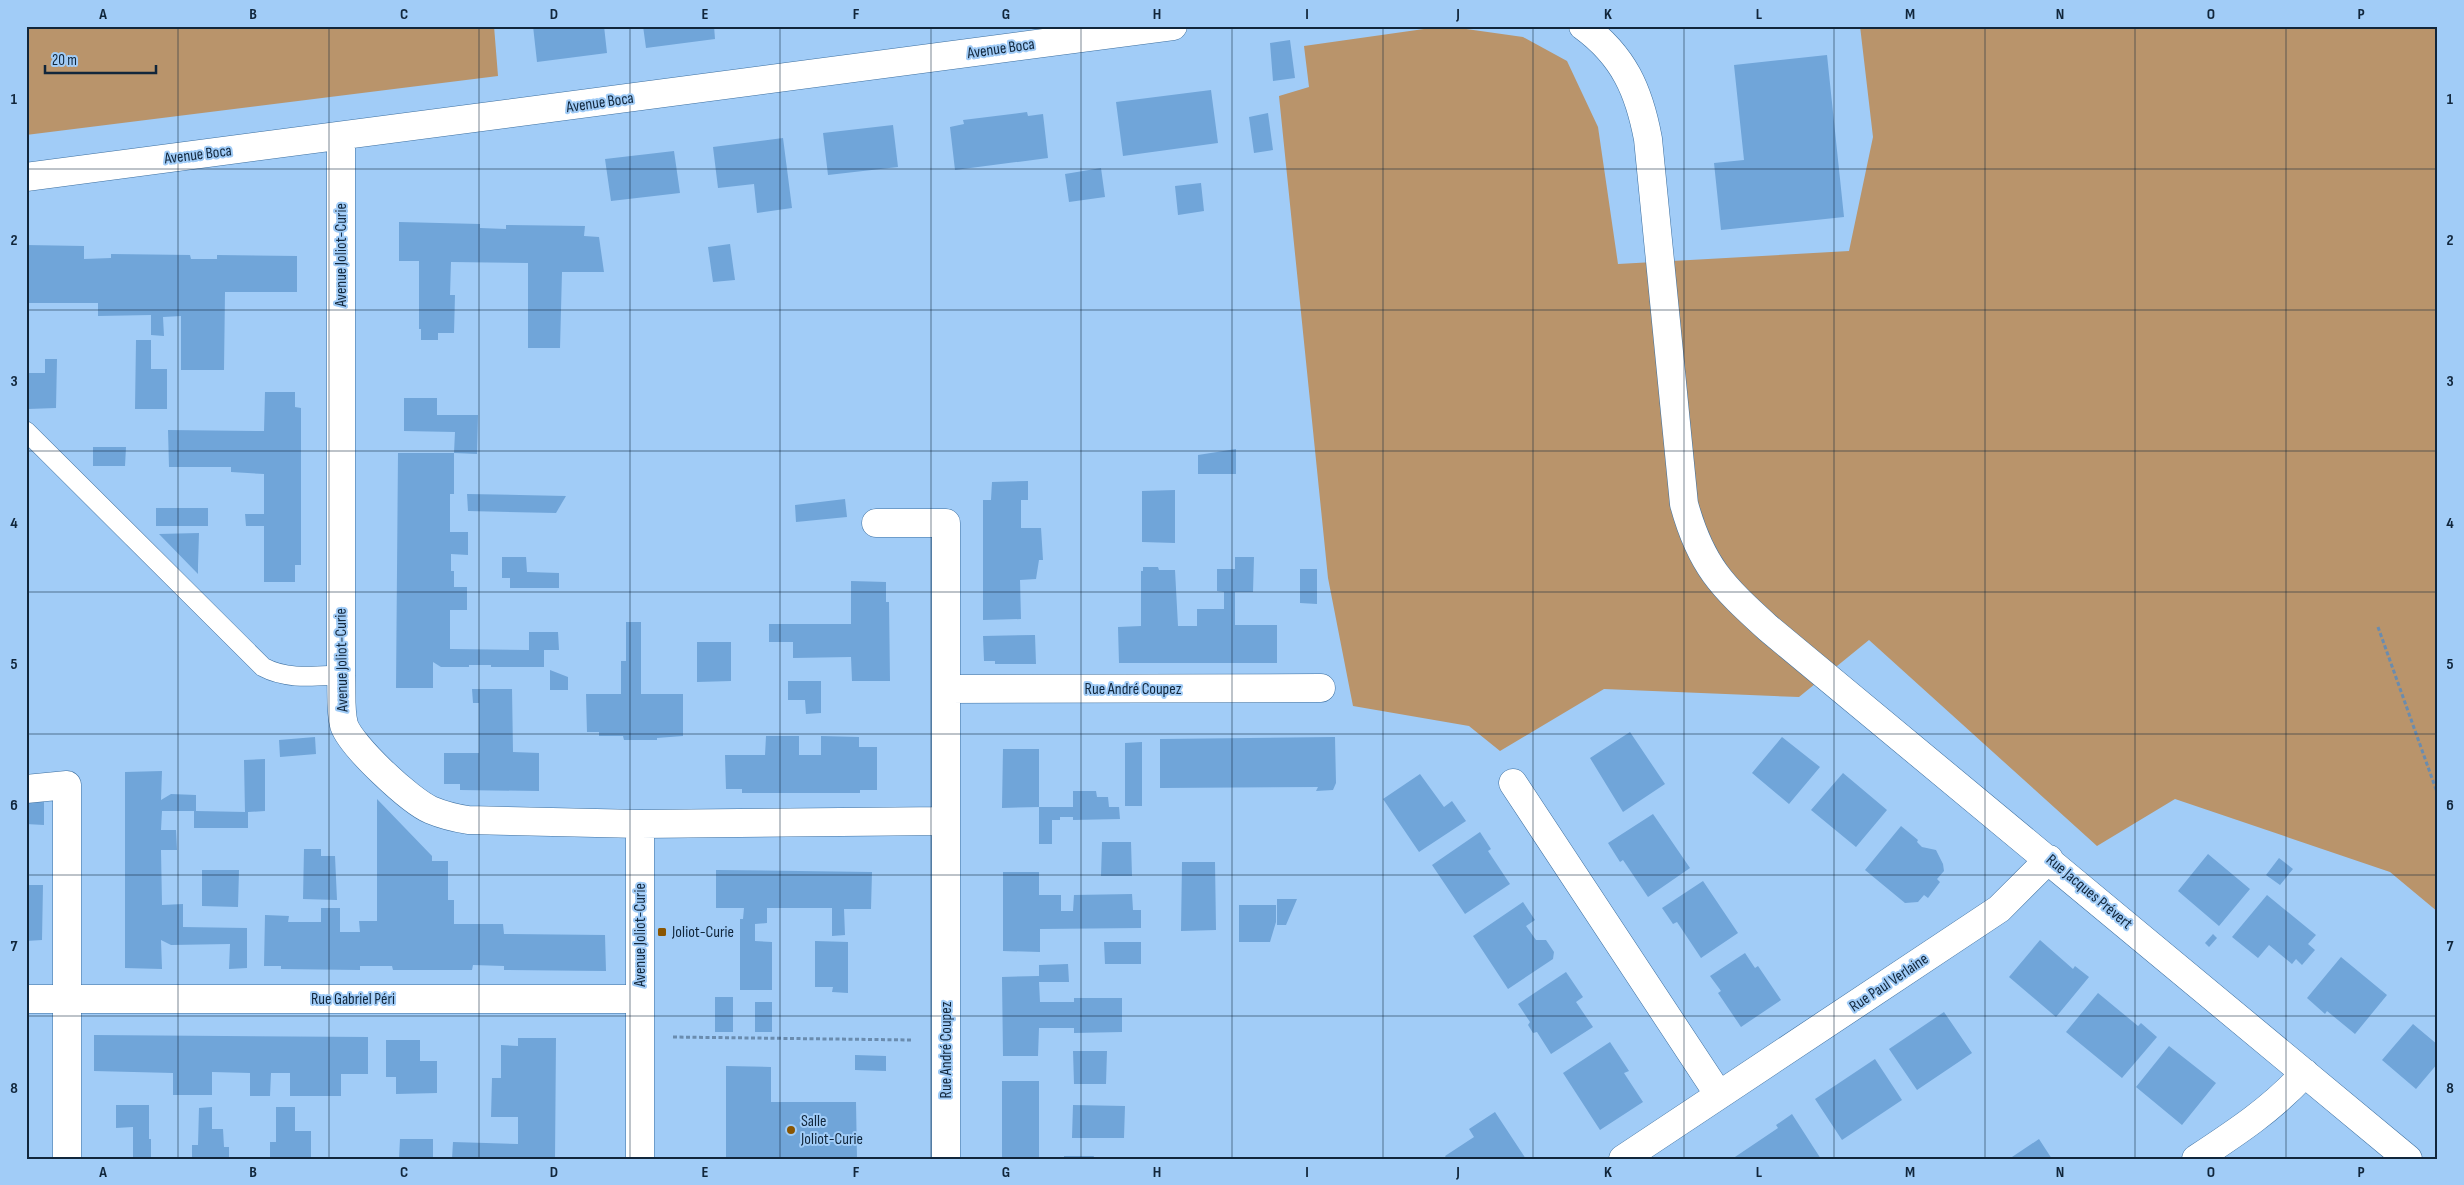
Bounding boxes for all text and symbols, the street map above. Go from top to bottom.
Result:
text: A [98,5,107,24]
text: B [249,5,257,24]
text: C [400,5,408,24]
text: D [550,5,558,24]
text: E [702,5,709,24]
text: F [853,5,860,24]
text: G [1002,5,1010,24]
text: H [1153,5,1161,24]
text: I [1305,5,1309,24]
text: J [1455,5,1460,24]
text: K [1604,5,1612,24]
text: L [1756,5,1763,24]
text: M [1905,5,1915,24]
text: N [2056,5,2064,24]
text: O [2207,5,2215,24]
text: P [2357,5,2365,24]
street label: Avenue Boca [965,35,1036,63]
scale bar [45,42,156,74]
text: 20 m [52,51,77,70]
street label: Avenue Boca [564,89,635,117]
text: 1 [11,90,18,109]
text: 1 [2447,90,2454,109]
street label: Avenue Boca [162,141,233,169]
street label: Avenue Joliot-Curie [332,203,351,308]
text: 2 [10,231,18,250]
text: 2 [2446,231,2454,250]
text: 3 [10,372,18,391]
text: 3 [2446,372,2454,391]
text: 4 [10,514,18,533]
text: 4 [2446,514,2454,533]
street label: Avenue Joliot-Curie [332,608,352,713]
text: 5 [10,655,18,674]
text: 5 [2446,655,2454,674]
street label: Rue André Coupez [1085,680,1182,699]
text: 6 [10,796,18,815]
text: 6 [2446,796,2454,815]
street label: Rue Jacques Prévert [2042,851,2136,934]
street label: Avenue Joliot-Curie [631,883,650,988]
place label: Joliot-Curie [671,923,734,942]
marker: Joliot-Curie [656,926,668,938]
text: 7 [11,937,18,956]
text: 7 [2447,937,2454,956]
street label: Rue Paul Verlaine [1846,950,1932,1016]
street label: Rue Gabriel Péri [311,990,395,1009]
street label: Rue André Coupez [937,1001,956,1098]
text: 8 [10,1079,18,1098]
text: 8 [2446,1079,2454,1098]
place label: Salle Joliot-Curie [800,1112,863,1149]
marker: Salle Joliot-Curie [785,1124,797,1136]
text: A [98,1163,107,1182]
text: B [249,1163,257,1182]
text: C [400,1163,408,1182]
text: D [550,1163,558,1182]
text: E [702,1163,709,1182]
text: F [853,1163,860,1182]
text: G [1002,1163,1010,1182]
text: H [1153,1163,1161,1182]
text: I [1305,1163,1309,1182]
text: J [1455,1163,1460,1182]
text: K [1604,1163,1612,1182]
text: L [1756,1163,1763,1182]
text: M [1905,1163,1915,1182]
text: N [2056,1163,2064,1182]
text: O [2207,1163,2215,1182]
text: P [2357,1163,2365,1182]

